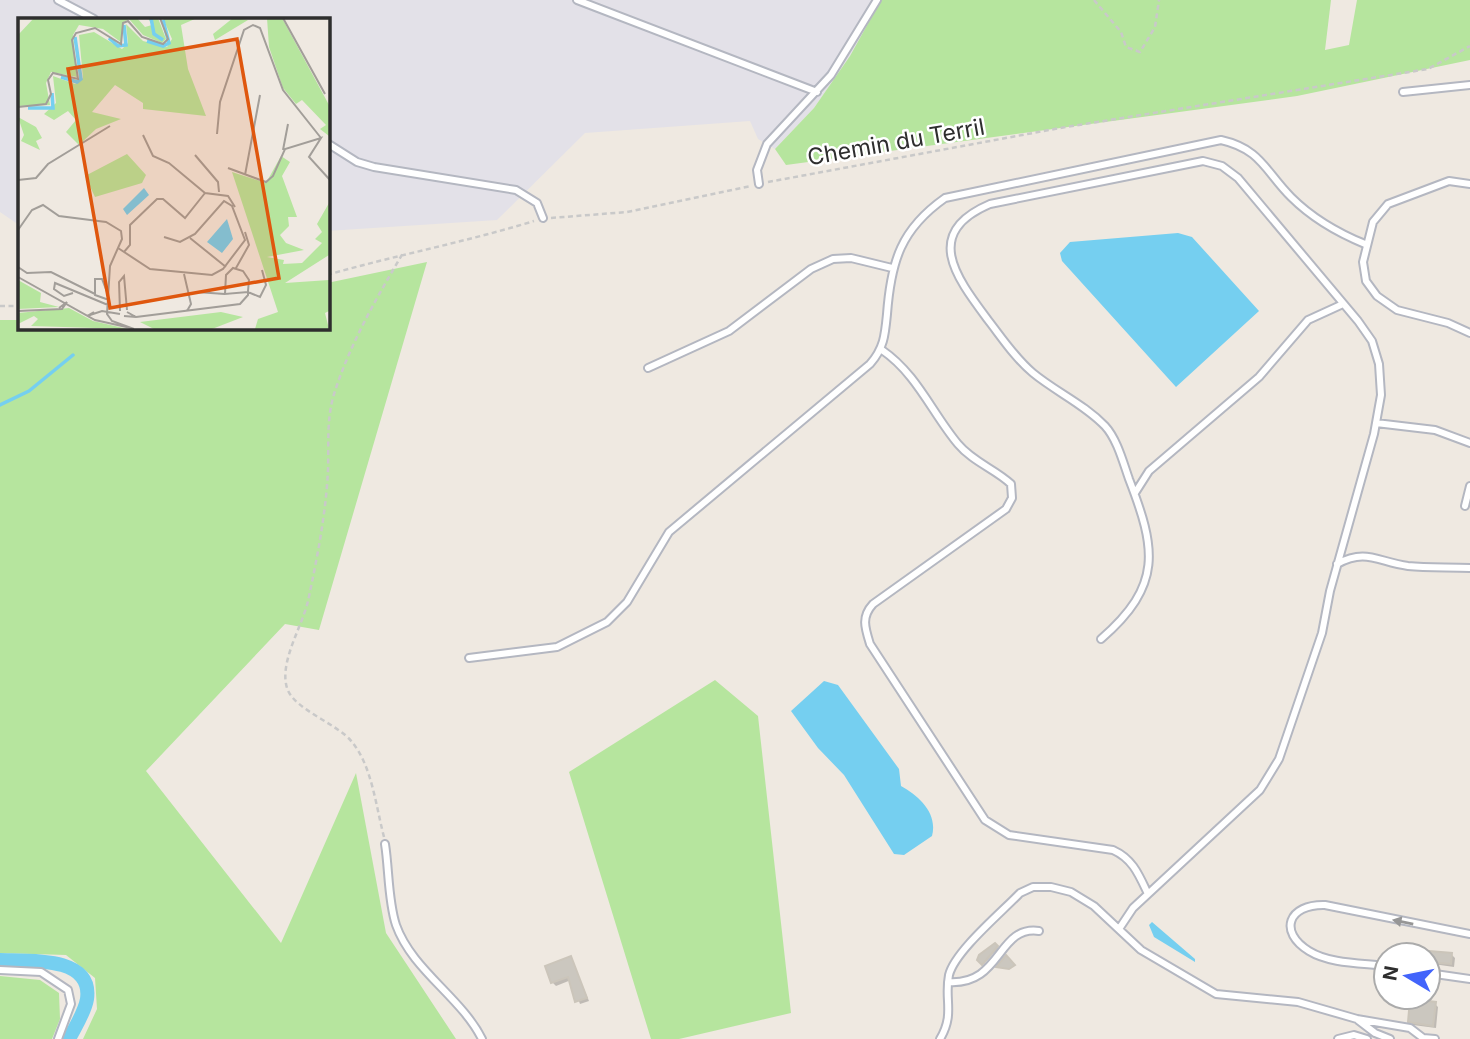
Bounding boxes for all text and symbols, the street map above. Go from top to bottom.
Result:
inset map [18,18,329,329]
street label: Chemin du Terril [805,113,987,171]
one-way arrow [1392,916,1414,927]
north arrow [1372,941,1442,1011]
text: N [1378,964,1403,982]

